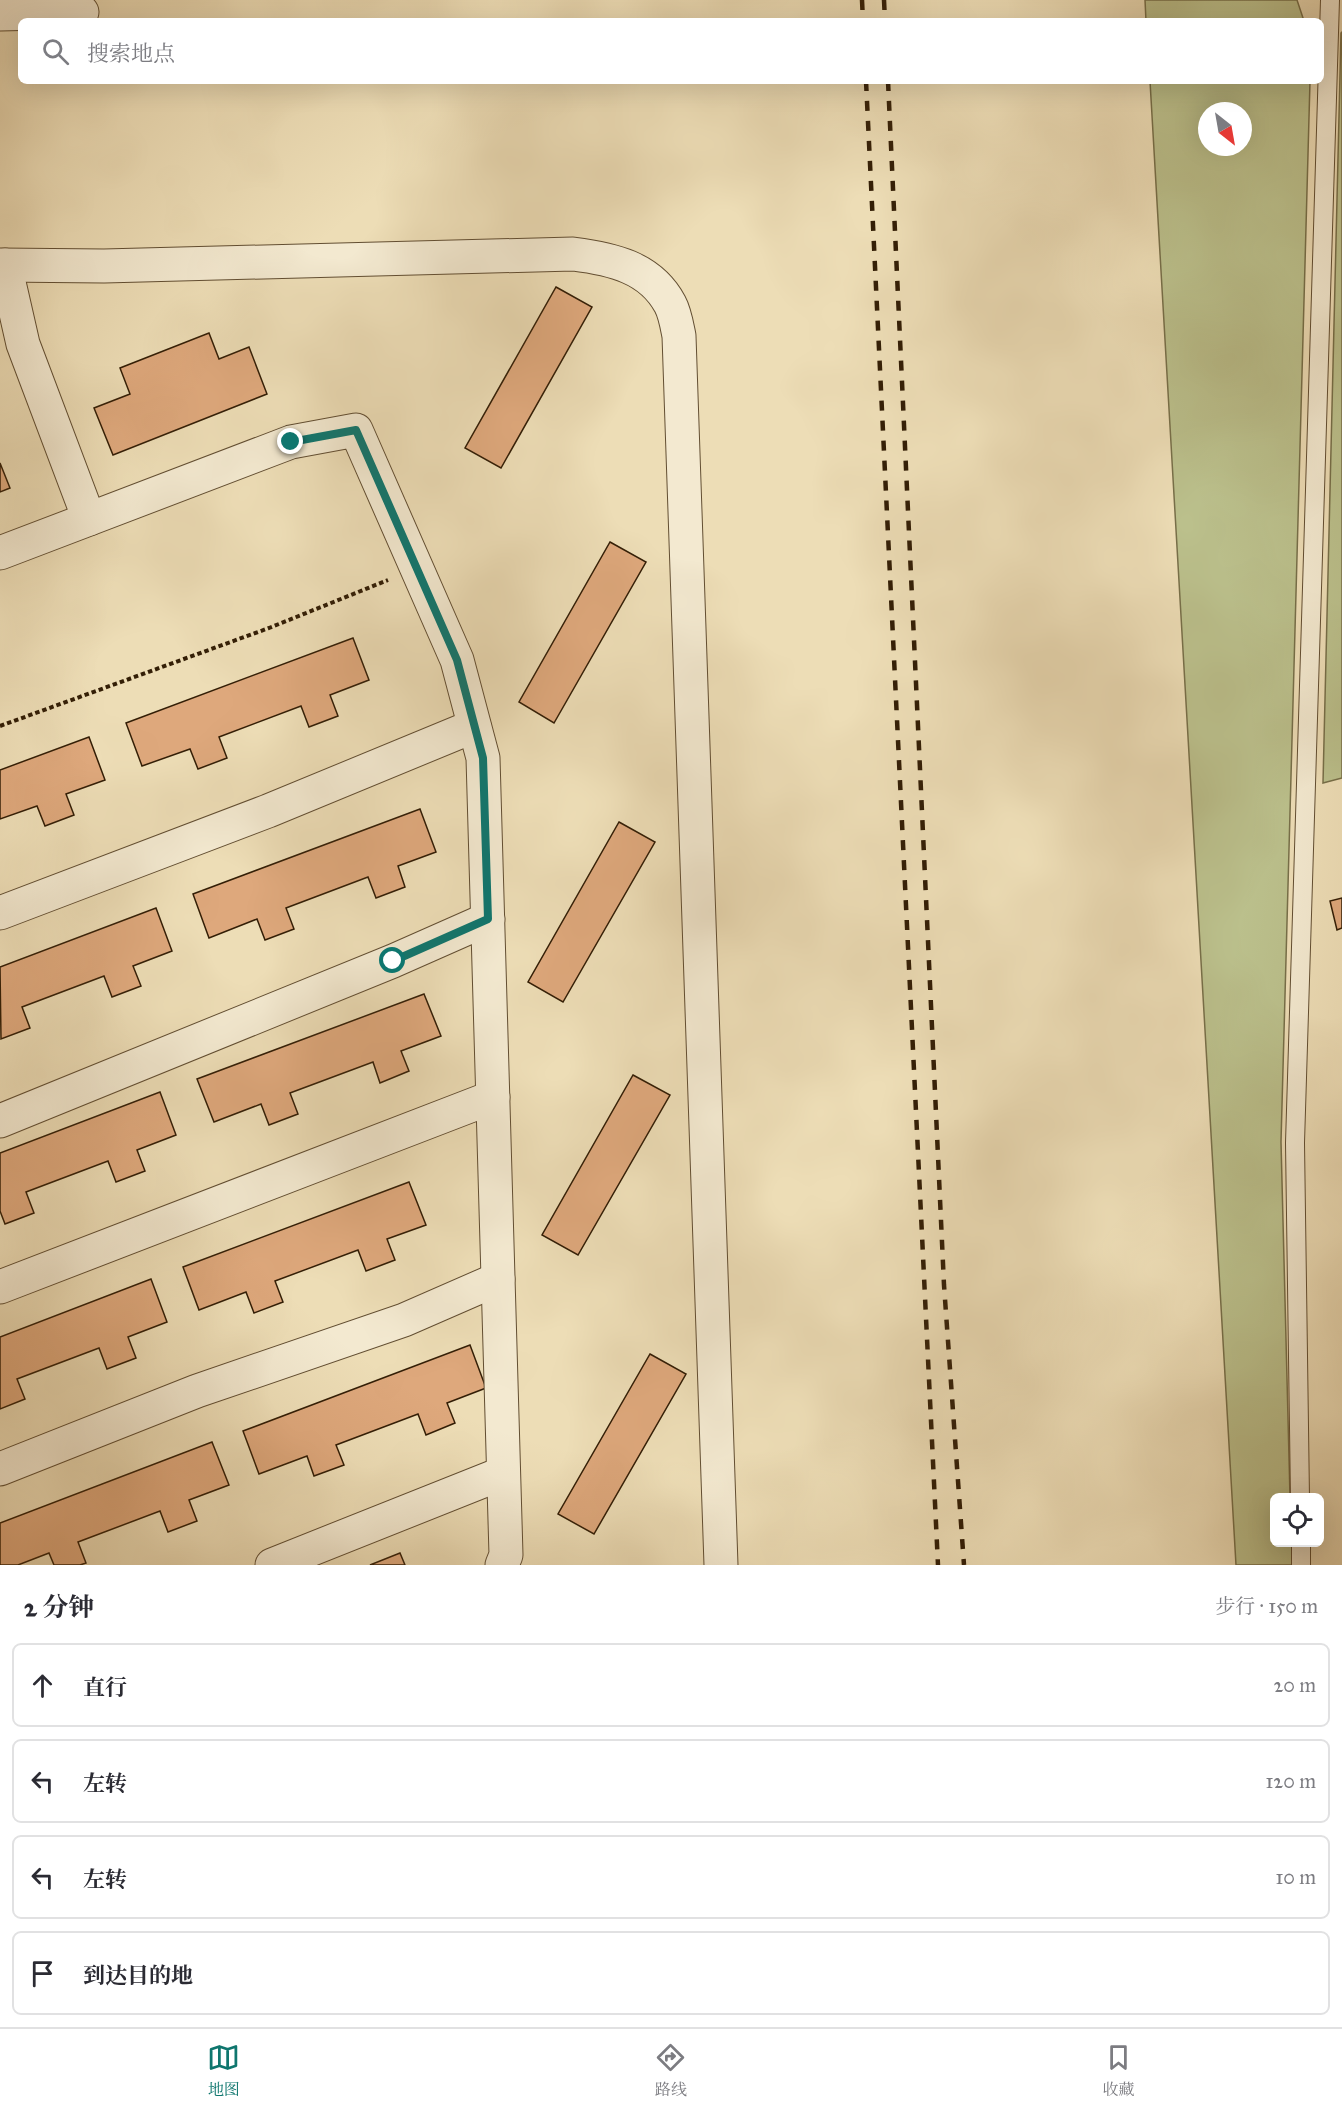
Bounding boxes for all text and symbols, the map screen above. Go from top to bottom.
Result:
search box [18,18,1324,84]
icon: search [39,35,72,68]
text: 搜索地点 [87,40,175,67]
north arrow [1198,102,1252,156]
route end [277,428,303,454]
route start [379,947,405,973]
map controls [1270,1493,1324,1547]
button: locate [1270,1493,1324,1547]
text: 2 分钟 [24,1591,94,1623]
text: 步行 · 150 m [1215,1594,1318,1618]
icon: ahead [26,1669,59,1702]
text: 20 m [1273,1673,1316,1697]
text: 直行 [83,1674,127,1701]
icon: left [26,1765,59,1798]
text: 120 m [1265,1769,1316,1793]
text: 左转 [83,1770,127,1797]
icon: left [26,1861,59,1894]
text: 10 m [1275,1865,1316,1889]
text: 左转 [83,1866,127,1893]
icon: arrive [26,1957,59,1990]
text: 到达目的地 [83,1962,193,1989]
tab: 地图 [207,2041,240,2100]
tab: 路线 [654,2041,687,2100]
tab: 收藏 [1102,2041,1135,2100]

